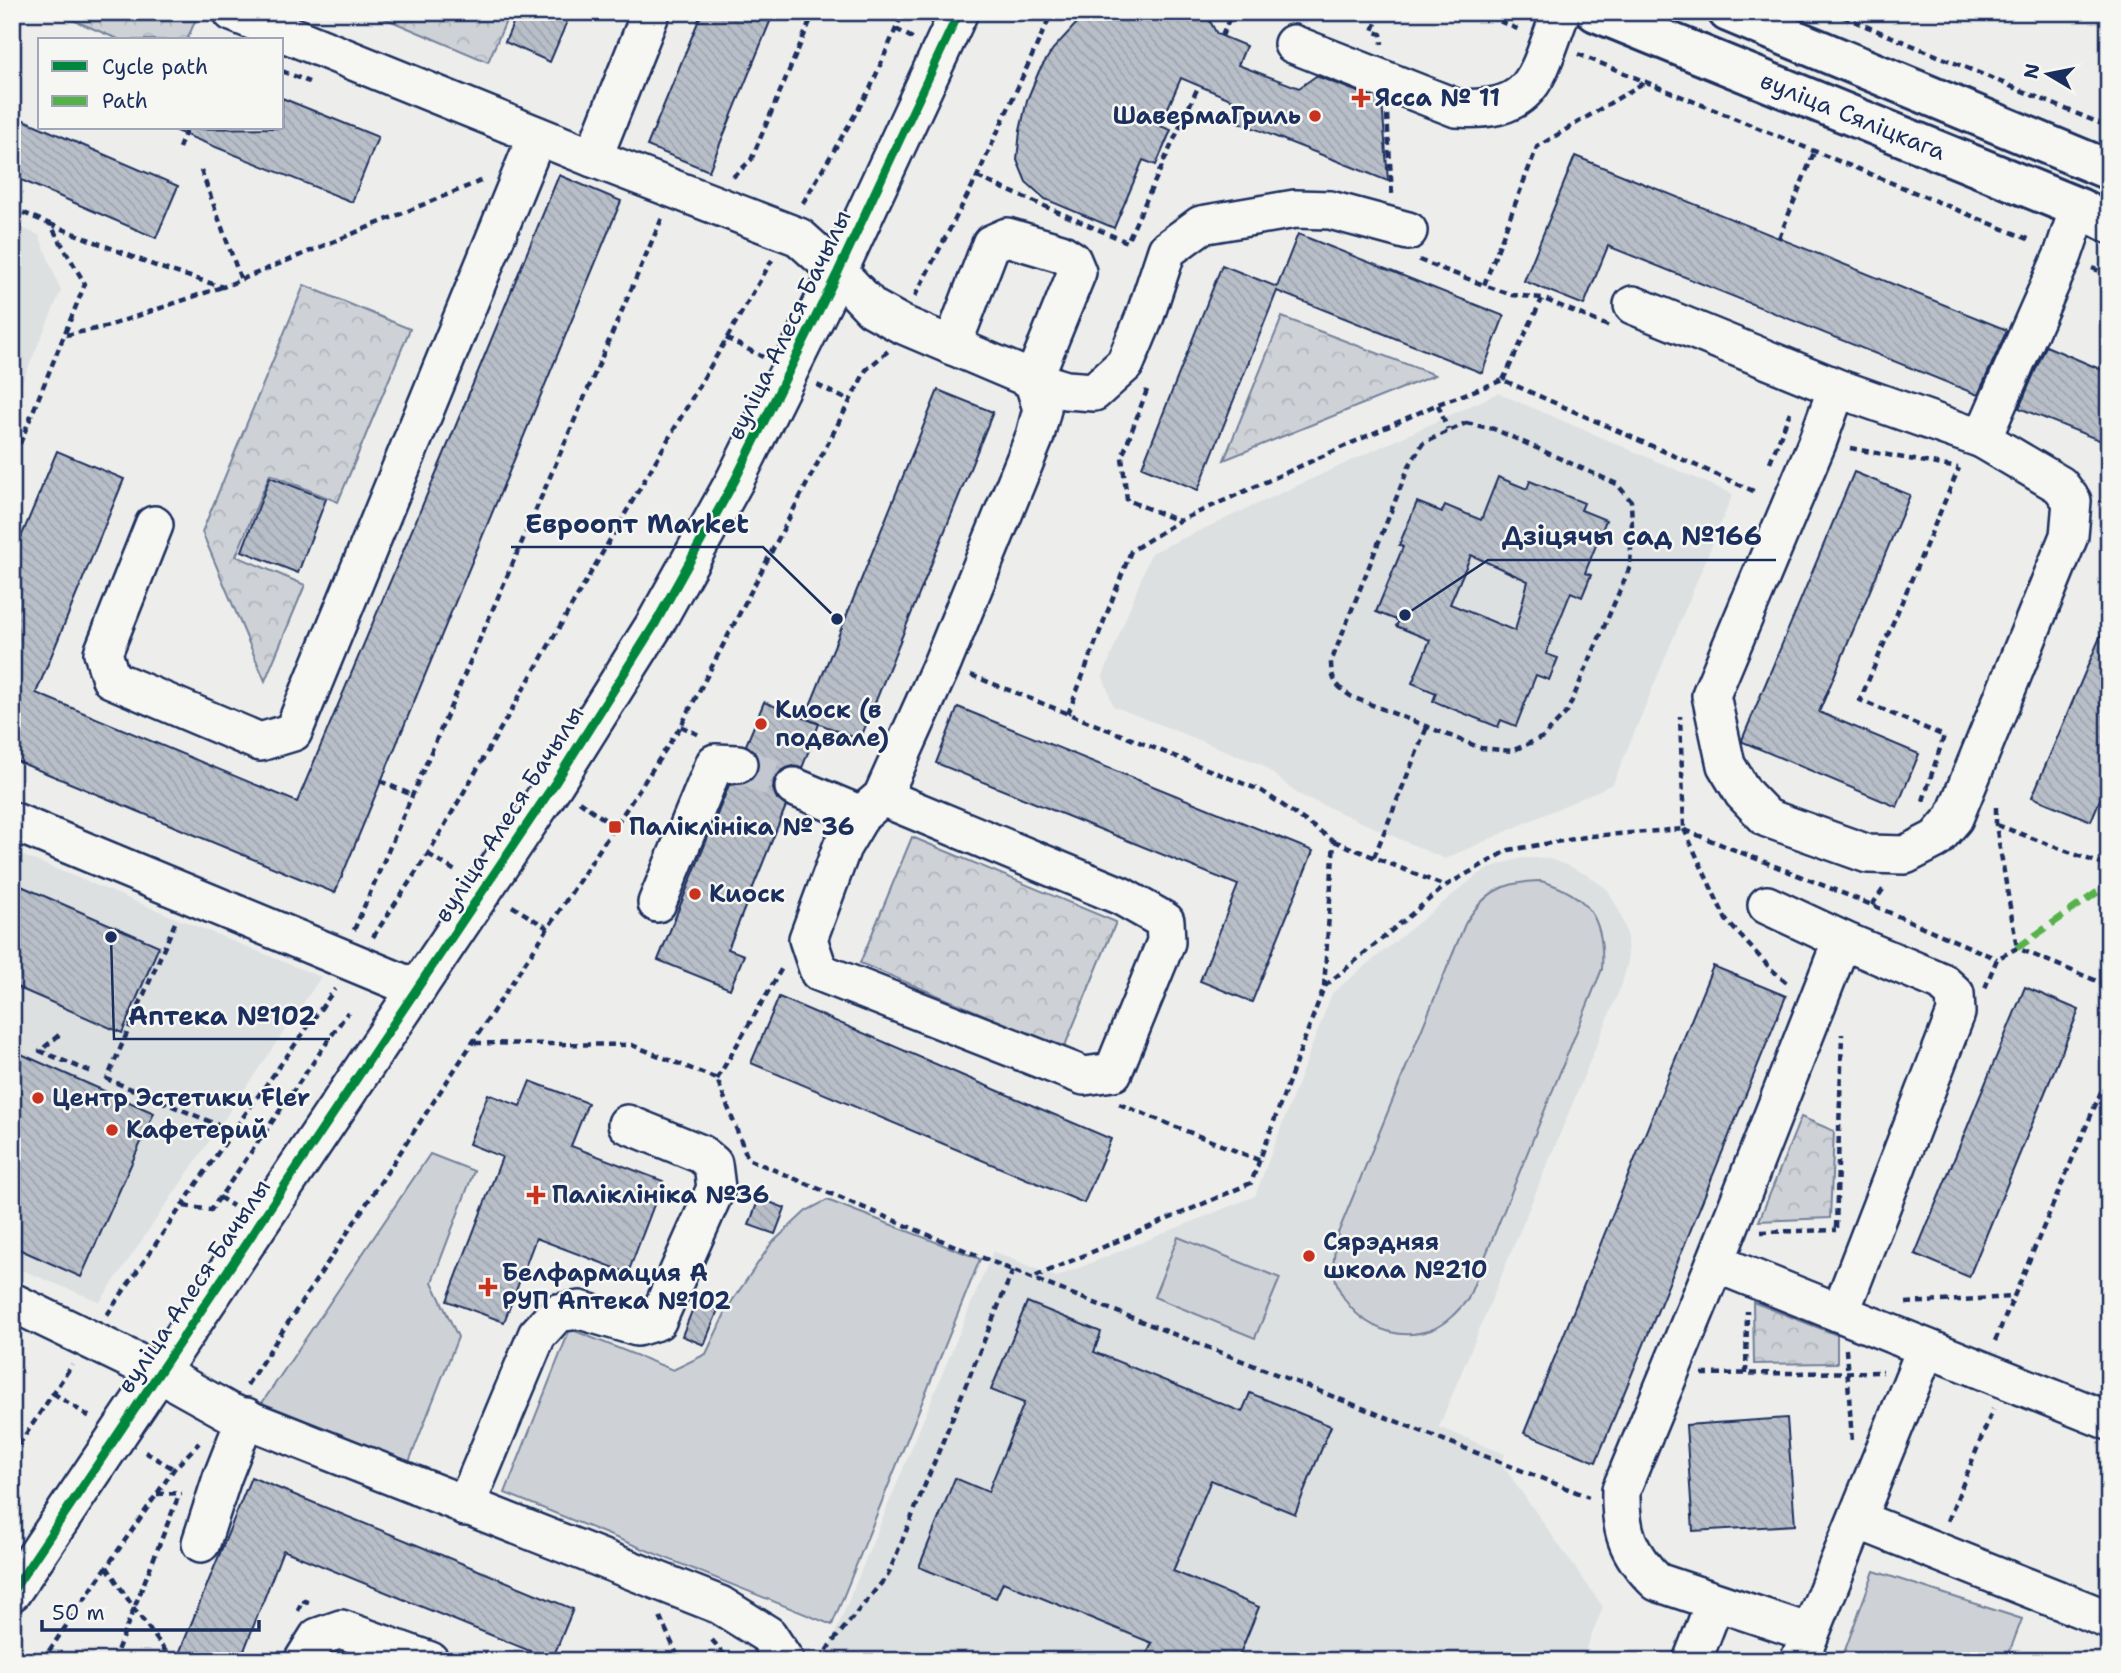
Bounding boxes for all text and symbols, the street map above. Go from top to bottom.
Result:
legend [38,38,284,130]
north arrow [2012,38,2082,108]
text: Cycle path [102,53,208,81]
text: N [2018,62,2045,81]
street label: вуліца Сяліцкага [1756,64,1950,168]
place label: Ясса № 11 [1375,82,1500,114]
text: Path [102,87,148,115]
marker: Ясса № 11 [1353,90,1369,106]
place label: ШавермаГриль [1113,100,1301,132]
marker: ШавермаГриль [1307,108,1323,124]
street label: вуліца Алеся Бачылы [719,205,859,445]
callout: Евроопт Market [511,500,763,547]
text: Евроопт Market [525,506,749,541]
callout: Дзіцячы сад №166 [1488,513,1776,560]
text: Дзіцячы сад №166 [1502,518,1762,553]
place label: Киоск (в подвале) [775,694,889,754]
street label: вуліца Алеся Бачылы [427,700,591,928]
marker: Киоск (в подвале) [753,716,769,732]
place label: Паліклініка № 36 [629,811,855,843]
marker: Паліклініка № 36 [607,819,623,835]
place label: Киоск [709,878,785,910]
marker: Киоск [687,886,703,902]
callout: Аптека №102 [114,992,330,1039]
text: Аптека №102 [128,998,316,1033]
place label: Центр Эстетики Fler [52,1082,310,1114]
marker: Центр Эстетики Fler [30,1090,46,1106]
place label: Кафетерий [126,1114,268,1146]
marker: Кафетерий [104,1122,120,1138]
street label: вуліца Алеся Бачылы [110,1172,278,1400]
place label: Паліклініка №36 [552,1179,769,1211]
marker: Паліклініка №36 [526,1185,546,1205]
place label: Сярэдняя школа №210 [1323,1226,1487,1286]
marker: Сярэдняя школа №210 [1301,1248,1317,1264]
place label: Белфармация А РУП Аптека №102 [502,1257,731,1317]
marker: Белфармация А РУП Аптека №102 [480,1279,496,1295]
scale bar [42,1589,259,1633]
text: 50 m [52,1599,105,1627]

